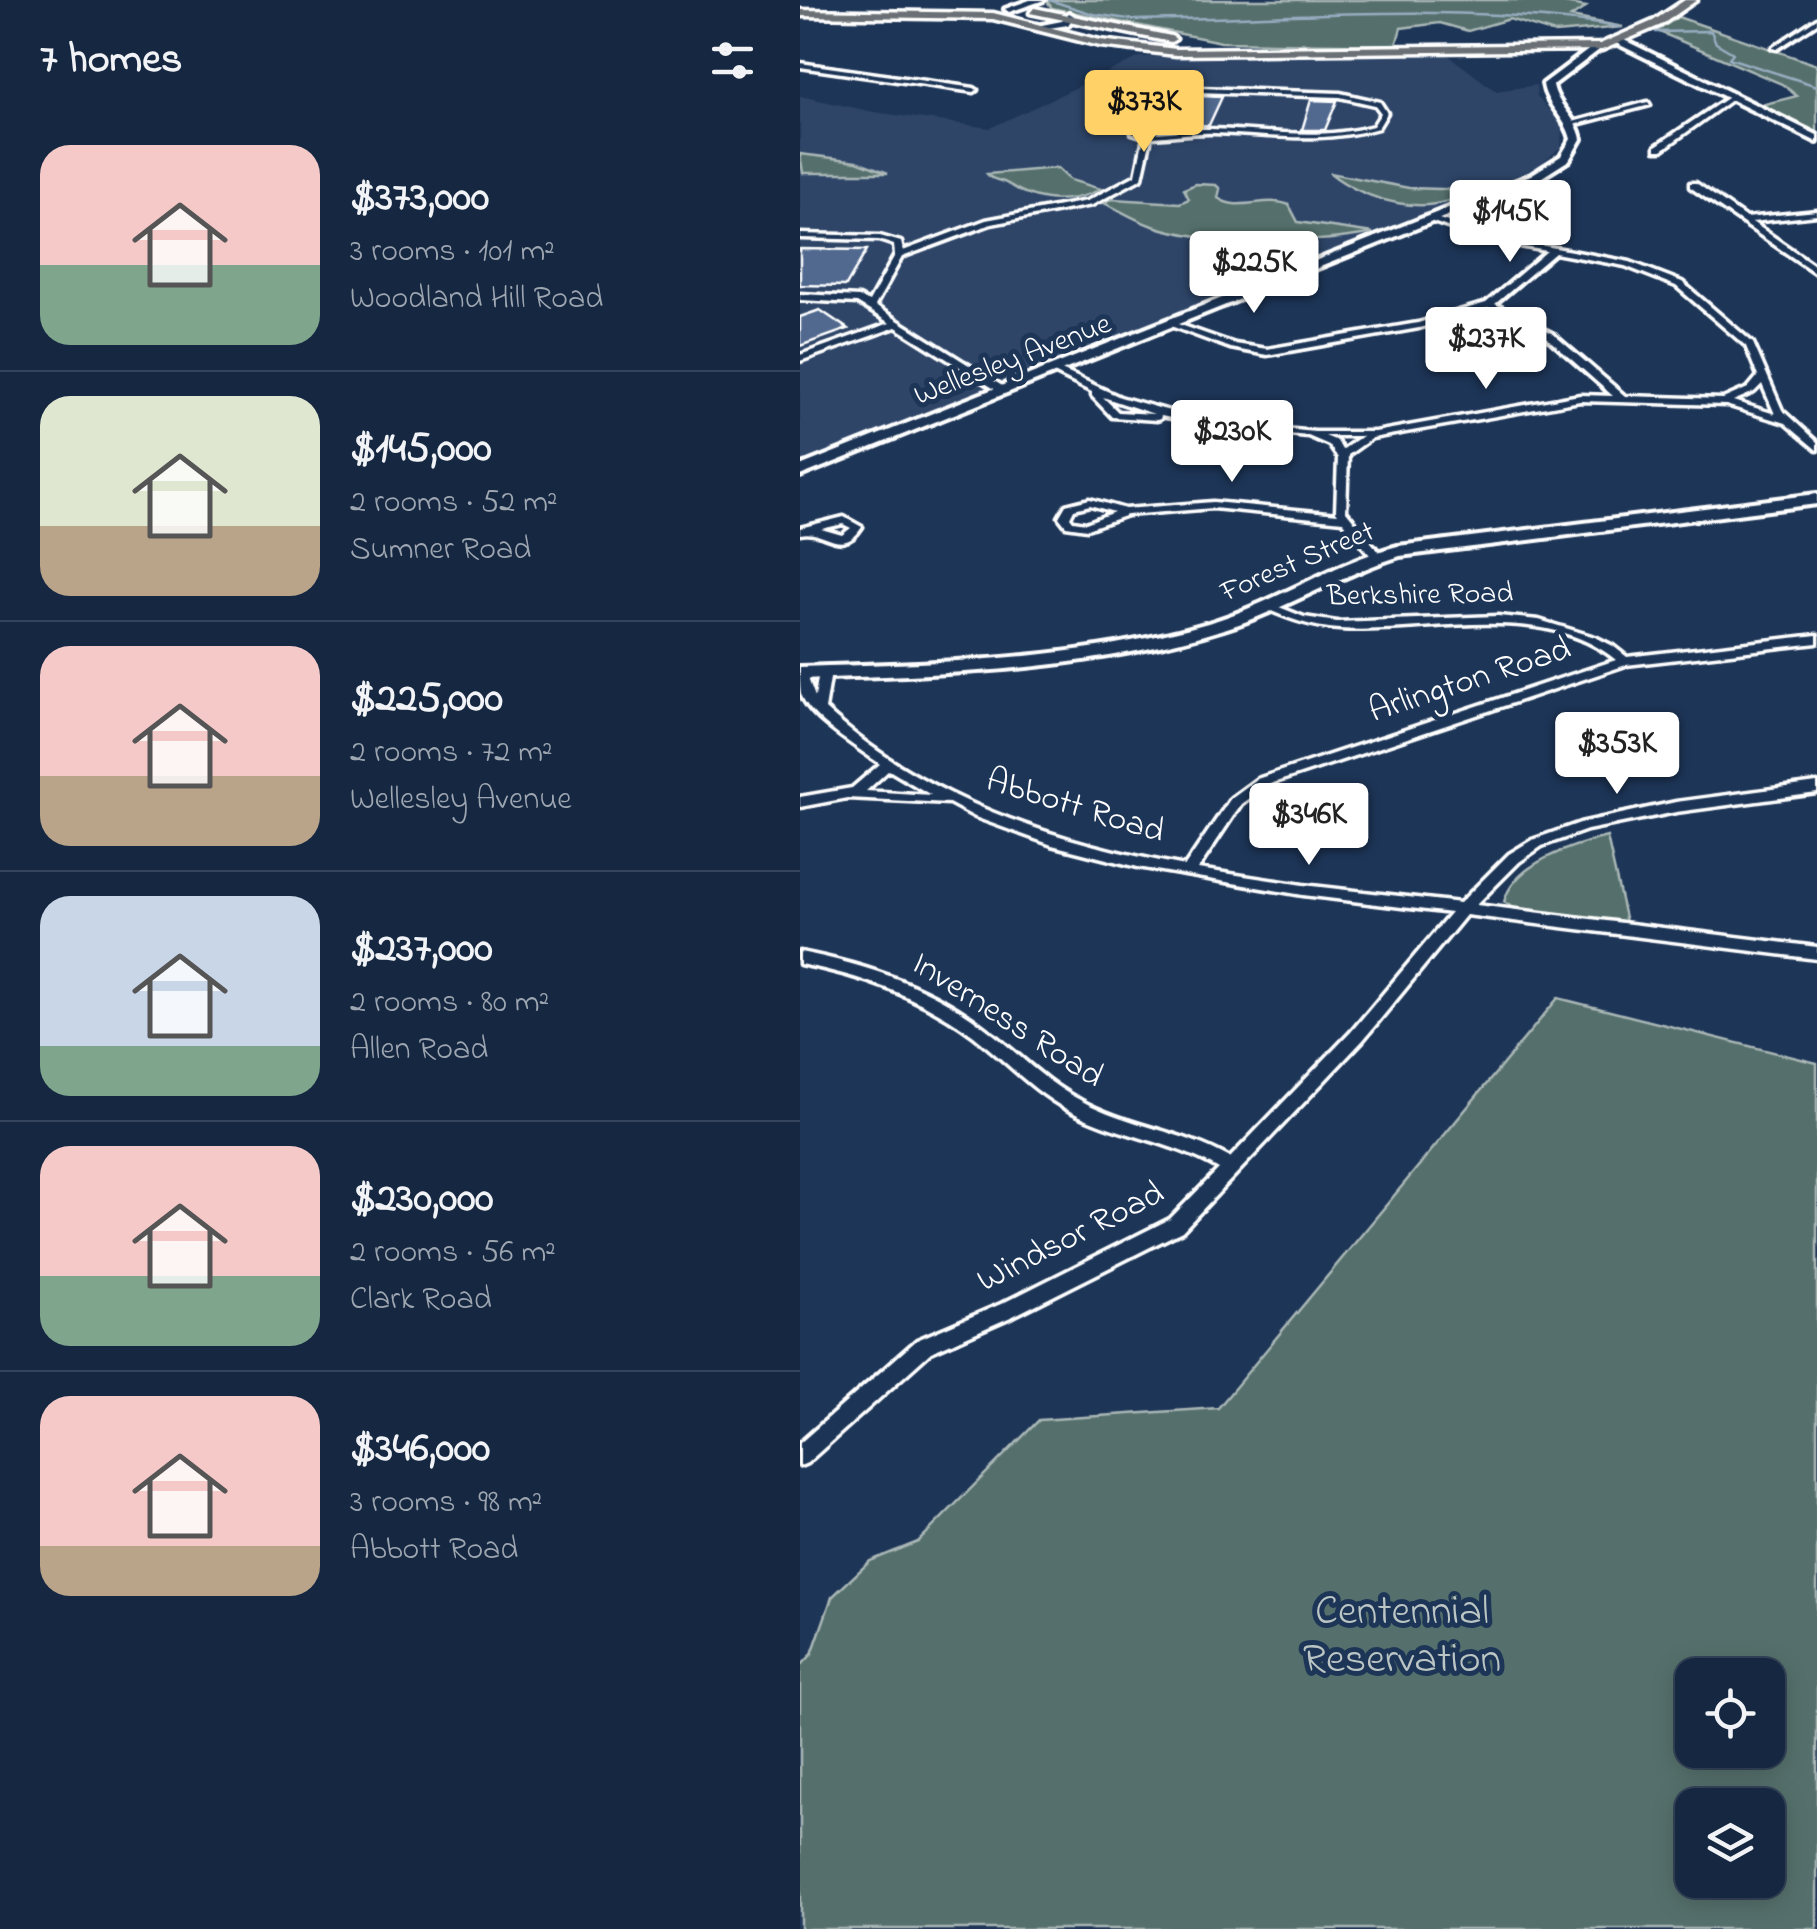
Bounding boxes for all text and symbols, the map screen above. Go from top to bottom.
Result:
text: 7 homes [40,30,182,91]
icon: filters [705,33,760,88]
pin: $373K [1074,70,1214,155]
text: $373K [1107,79,1181,126]
text: $373,000 [350,168,489,229]
pin: $145K [1440,180,1580,265]
icon: home [120,185,240,305]
text: $145K [1472,189,1548,236]
text: 3 rooms · 101 m² [350,229,555,276]
pin: $225K [1184,231,1324,316]
text: $225K [1212,240,1297,287]
text: Woodland Hill Road [350,276,603,323]
street label: Wellesley Avenue [908,303,1118,419]
pin: $237K [1416,307,1556,392]
text: $237K [1447,316,1525,363]
pin: $230K [1162,400,1302,485]
text: $230K [1193,409,1271,456]
text: $145,000 [350,419,492,480]
icon: home [120,436,240,556]
text: 2 rooms · 52 m² [350,480,558,527]
street label: Forest Street [1213,511,1382,616]
text: Sumner Road [350,527,531,574]
street label: Berkshire Road [1325,572,1514,620]
street label: Arlington Road [1362,624,1578,738]
text: $225,000 [350,669,503,730]
icon: home [120,686,240,806]
pin: $353K [1547,712,1687,797]
text: $353K [1577,721,1657,768]
text: 2 rooms · 72 m² [350,730,552,777]
street label: Abbott Road [980,756,1170,858]
text: Wellesley Avenue [350,777,572,824]
pin: $346K [1239,783,1379,868]
text: $346K [1271,792,1347,839]
text: $237,000 [350,919,493,980]
icon: home [120,936,240,1056]
street label: Inverness Road [901,940,1113,1102]
text: 2 rooms · 80 m² [350,980,549,1027]
text: Allen Road [350,1027,488,1074]
text: $230,000 [350,1169,493,1230]
street label: Windsor Road [969,1169,1173,1307]
icon: home [120,1186,240,1306]
text: 2 rooms · 56 m² [350,1230,556,1277]
text: Clark Road [350,1277,492,1324]
text: $346,000 [350,1419,490,1480]
icon: home [120,1436,240,1556]
text: 3 rooms · 98 m² [350,1480,542,1527]
text: Abbott Road [350,1527,518,1574]
park label: Centennial Reservation [1303,1582,1501,1691]
map controls [1675,1658,1785,1898]
button: locate [1675,1658,1785,1768]
button: layers [1675,1788,1785,1898]

